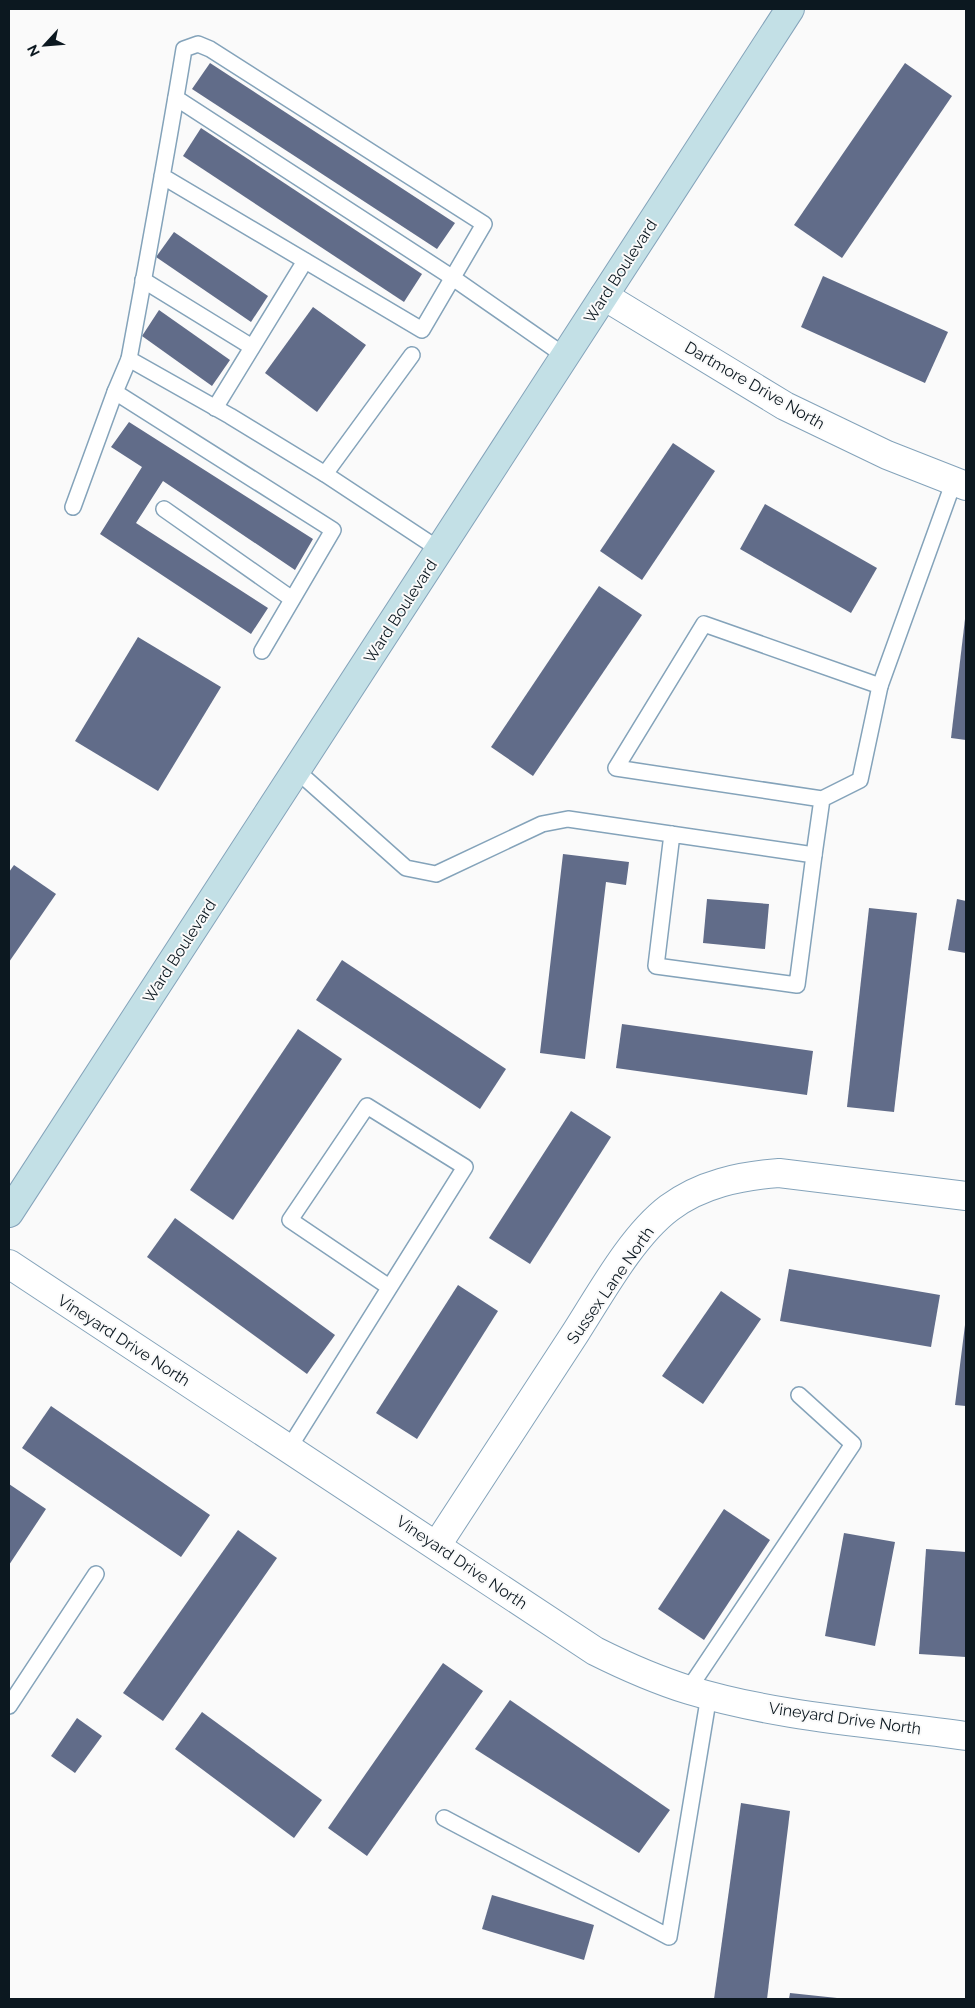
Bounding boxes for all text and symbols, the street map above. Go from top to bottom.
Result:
north arrow [20,20,70,70]
text: N [24,42,43,59]
street label: Ward Boulevard [580,216,661,327]
street label: Dartmore Drive North [681,338,828,433]
street label: Ward Boulevard [360,556,441,667]
street label: Ward Boulevard [139,896,220,1007]
street label: Sussex Lane North [563,1223,658,1348]
street label: Vineyard Drive North [54,1291,193,1390]
street label: Vineyard Drive North [393,1512,531,1613]
street label: Vineyard Drive North [767,1698,922,1739]

